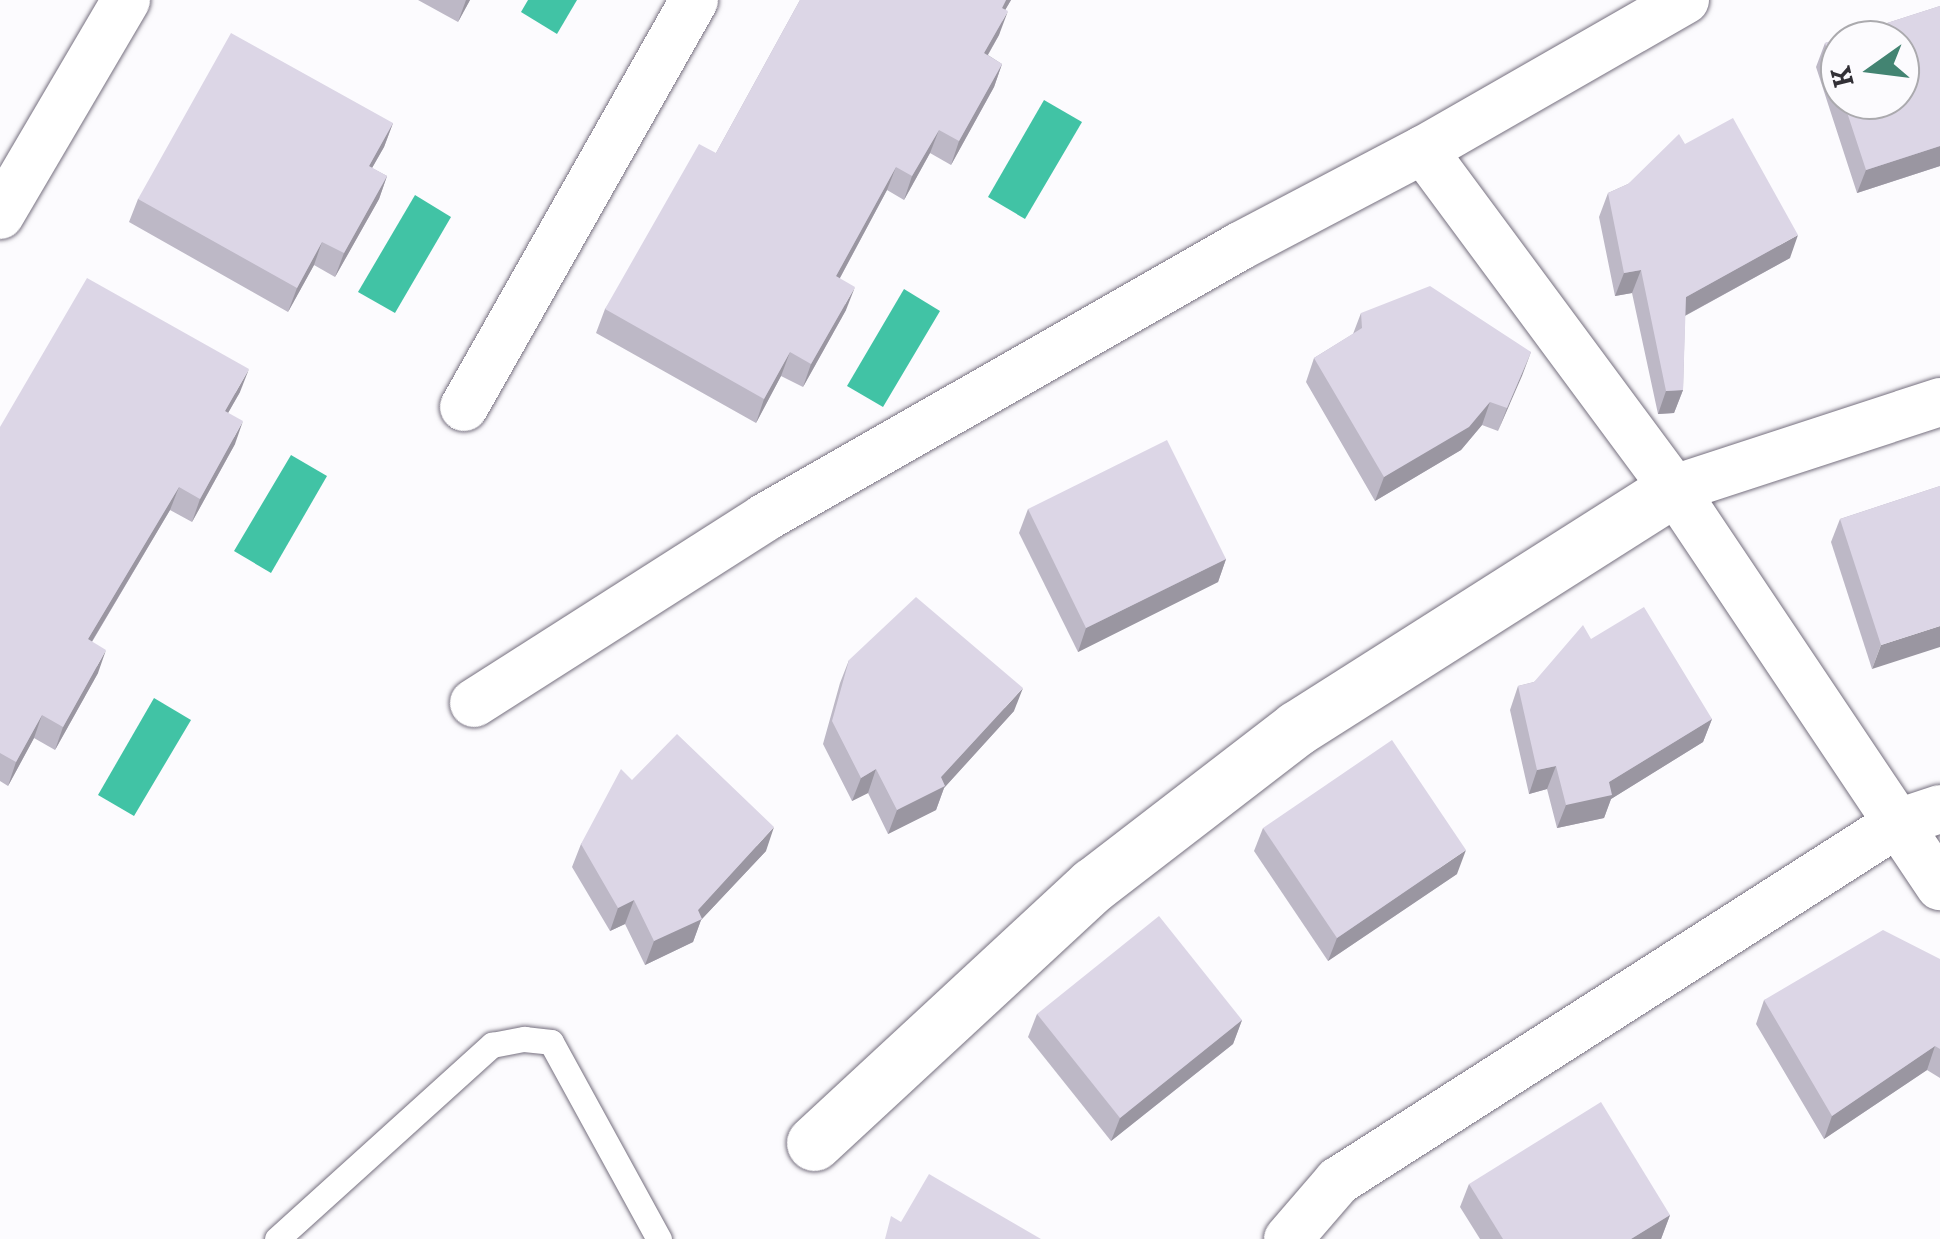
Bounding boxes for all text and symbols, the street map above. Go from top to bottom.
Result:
north arrow [1820,20,1920,120]
text: K [1824,63,1861,91]

